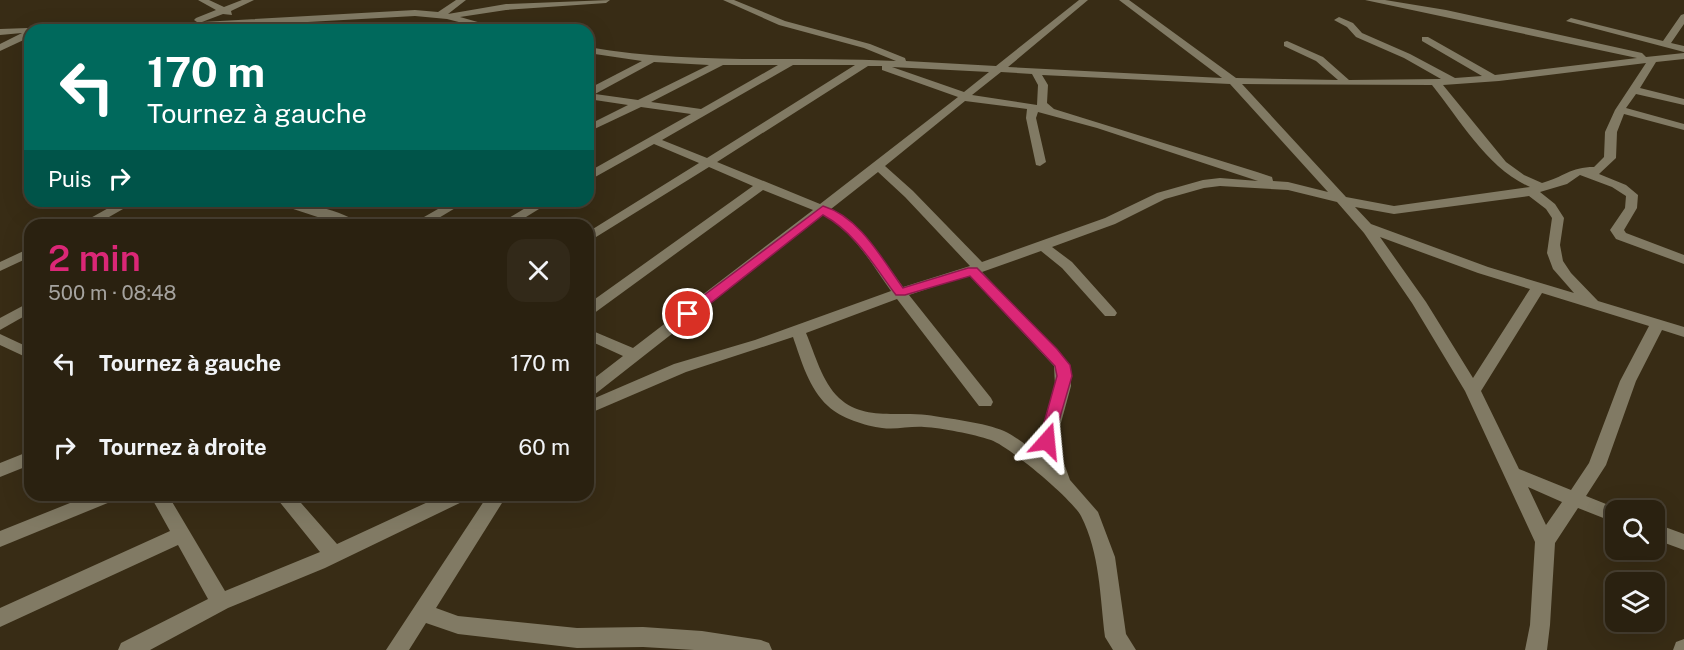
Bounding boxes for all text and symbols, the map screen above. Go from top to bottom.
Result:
text: 170 m [147,47,265,96]
icon: left [48,48,126,126]
text: Tournez à gauche [147,97,367,129]
icon: right [103,162,136,195]
text: Puis [48,166,91,192]
text: 2 min [48,237,141,279]
button: close [507,239,570,302]
text: 500 m · 08:48 [48,281,176,305]
pin [662,288,713,339]
icon: arrive [671,297,704,330]
icon: left [48,347,81,380]
text: Tournez à gauche [99,350,281,376]
text: 170 m [510,350,570,376]
position arrow [1015,409,1079,473]
icon: right [48,431,81,464]
text: Tournez à droite [99,434,267,460]
text: 60 m [519,434,570,460]
map controls [1605,500,1665,632]
button: search [1605,500,1665,560]
button: layers [1605,572,1665,632]

